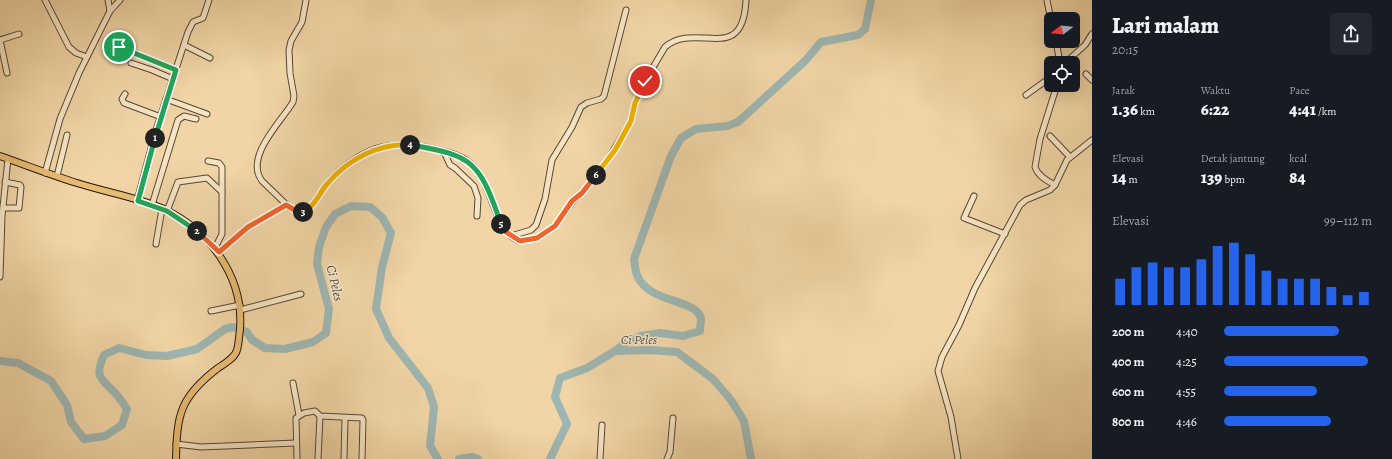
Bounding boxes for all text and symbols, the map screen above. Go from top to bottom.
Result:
text: Lari malam [1112,11,1219,41]
north arrow [1044,12,1080,48]
map controls [1044,12,1080,92]
button: share [1330,13,1372,55]
pin [102,30,136,64]
icon: arrive [108,36,130,58]
text: 20:15 [1112,41,1138,58]
button: locate [1044,56,1080,92]
pin [628,64,662,98]
icon: check [634,70,656,92]
text: Jarak [1112,83,1135,98]
text: Waktu [1201,83,1230,98]
text: Pace [1289,83,1310,98]
text: 1.36 [1112,98,1138,121]
text: 6:22 [1201,98,1229,121]
text: 4:41 [1289,98,1316,121]
text: km [1138,104,1155,119]
text: /km [1316,104,1336,119]
pin: 1 [145,128,165,148]
text: 1 [153,130,157,145]
pin: 4 [400,135,420,155]
text: 4 [407,137,413,152]
text: Elevasi [1112,151,1143,166]
text: Detak jantung [1201,151,1265,166]
text: kcal [1289,151,1307,166]
pin: 6 [586,165,606,185]
text: 14 [1112,166,1126,189]
text: 139 [1201,166,1222,189]
text: 84 [1289,166,1306,189]
text: 6 [593,167,599,182]
text: m [1126,172,1138,187]
text: bpm [1222,172,1245,187]
pin: 3 [293,202,313,222]
text: 3 [301,204,305,219]
text: Elevasi [1112,212,1149,229]
text: 99–112 m [1324,212,1372,229]
pin: 5 [491,214,511,234]
text: 5 [499,216,503,231]
pin: 2 [187,221,207,241]
text: 2 [194,223,200,238]
water label: Ci Peles [323,263,348,303]
text: 200 m [1112,323,1145,340]
text: 4:40 [1176,323,1198,340]
water label: Ci Peles [621,331,658,348]
text: 400 m [1112,353,1144,370]
text: 4:25 [1176,353,1197,370]
text: 600 m [1112,383,1144,400]
text: 4:55 [1176,383,1196,400]
text: 800 m [1112,413,1144,430]
text: 4:46 [1176,413,1197,430]

